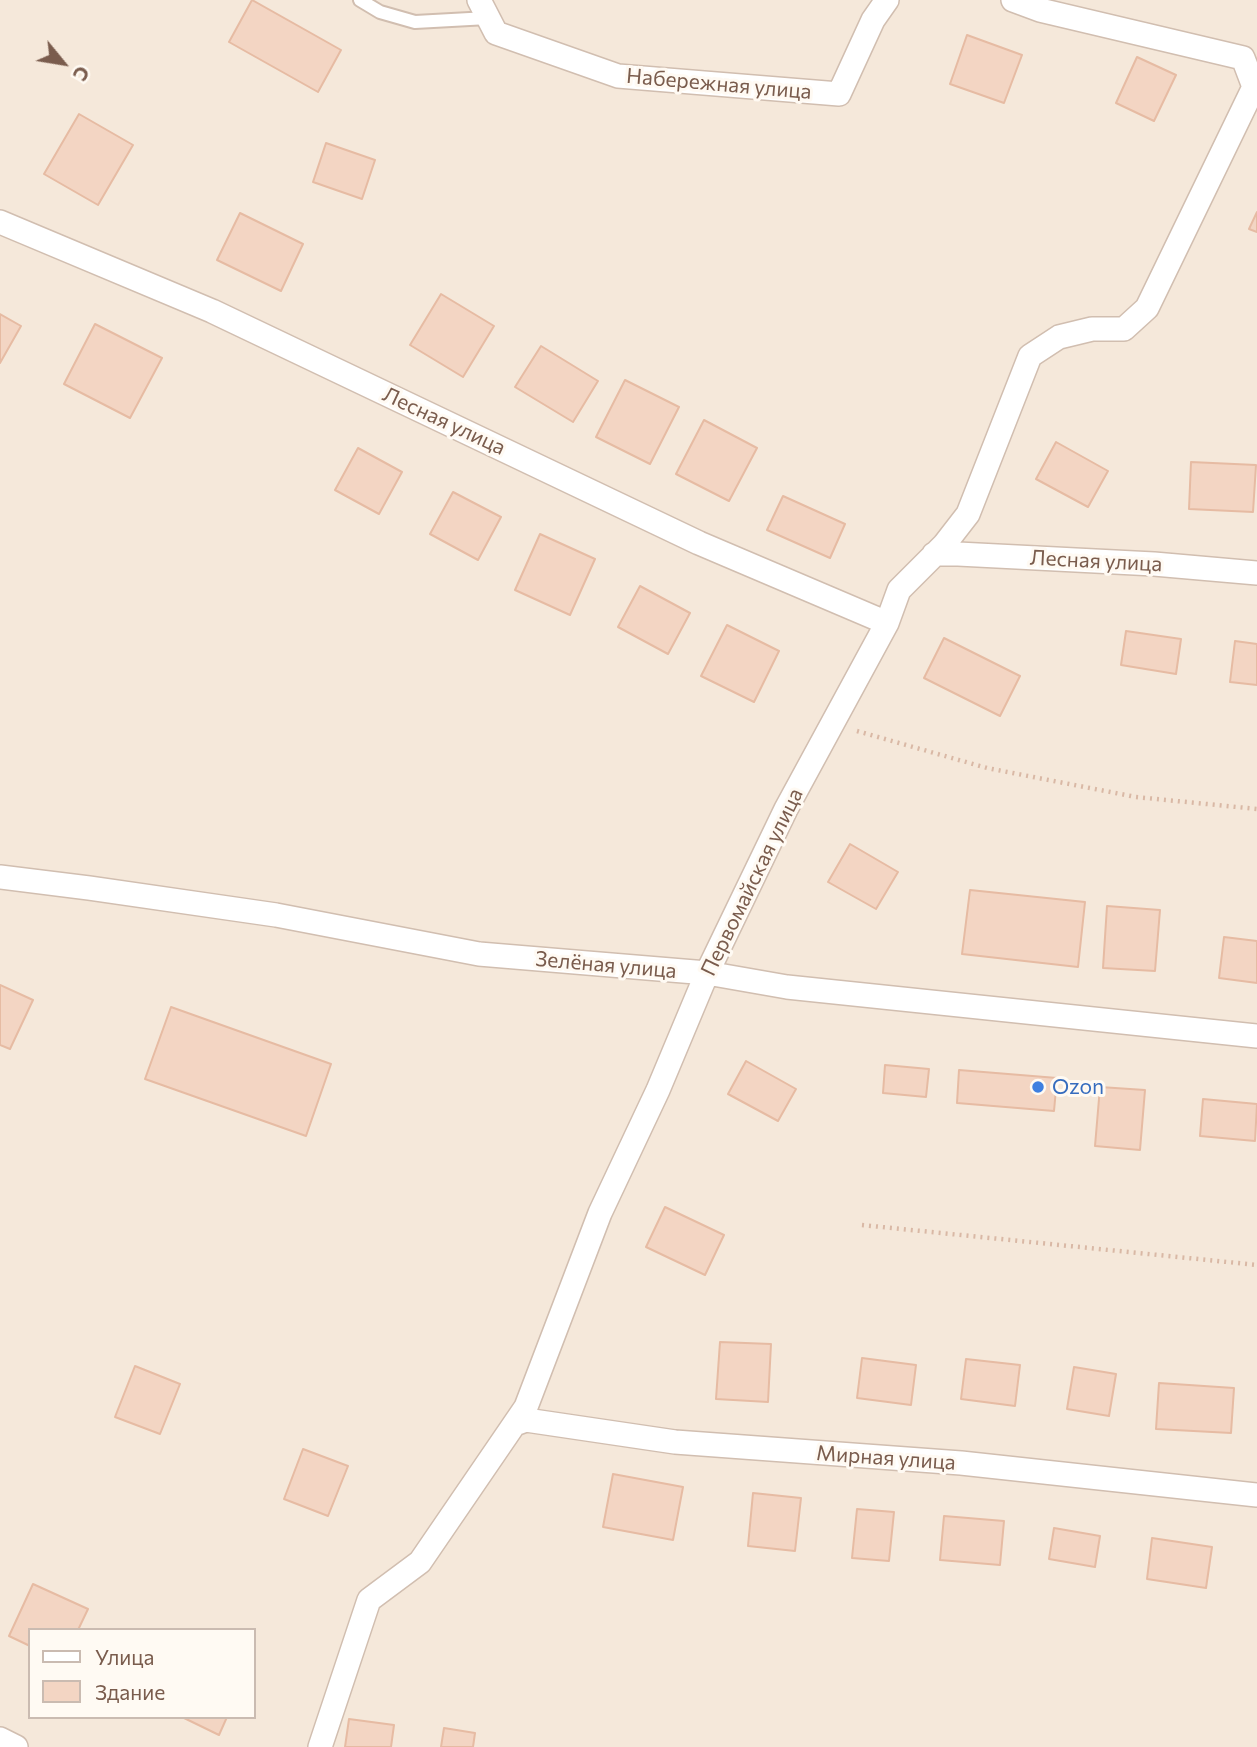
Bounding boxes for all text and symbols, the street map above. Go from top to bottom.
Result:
north arrow [28,28,98,98]
text: С [68,62,95,85]
street label: Набережная улица [625,63,813,105]
street label: Лесная улица [379,382,509,460]
street label: Лесная улица [1029,545,1163,577]
street label: Первомайская улица [696,784,808,980]
street label: Зелёная улица [534,946,678,984]
place label: Ozon [1052,1074,1104,1100]
marker: Ozon [1030,1079,1046,1095]
street label: Мирная улица [815,1441,957,1475]
legend [28,1628,256,1719]
text: Улица [95,1644,154,1669]
text: Здание [95,1679,165,1704]

